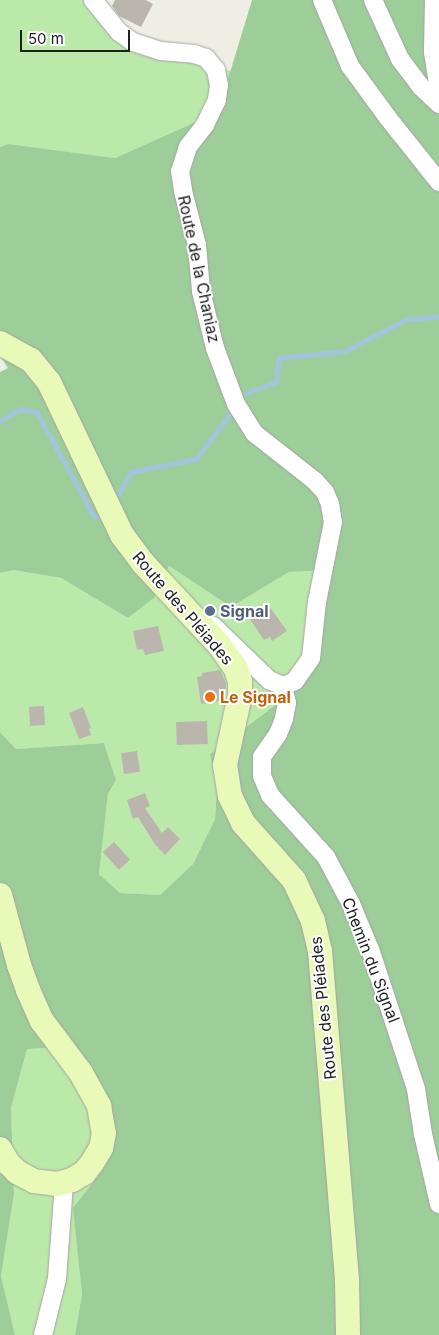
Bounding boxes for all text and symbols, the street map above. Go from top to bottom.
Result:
scale bar [22,20,132,52]
text: 50 m [28,29,64,48]
street label: Route de la Chaniaz [174,194,224,344]
street label: Route des Pléiades [129,547,237,669]
place label: Signal [220,601,269,621]
marker: Signal [204,605,216,617]
place label: Le Signal [220,687,291,707]
marker: Le Signal [204,691,216,703]
street label: Chemin du Signal [338,895,404,1025]
street label: Route des Pléiades [306,935,340,1081]

